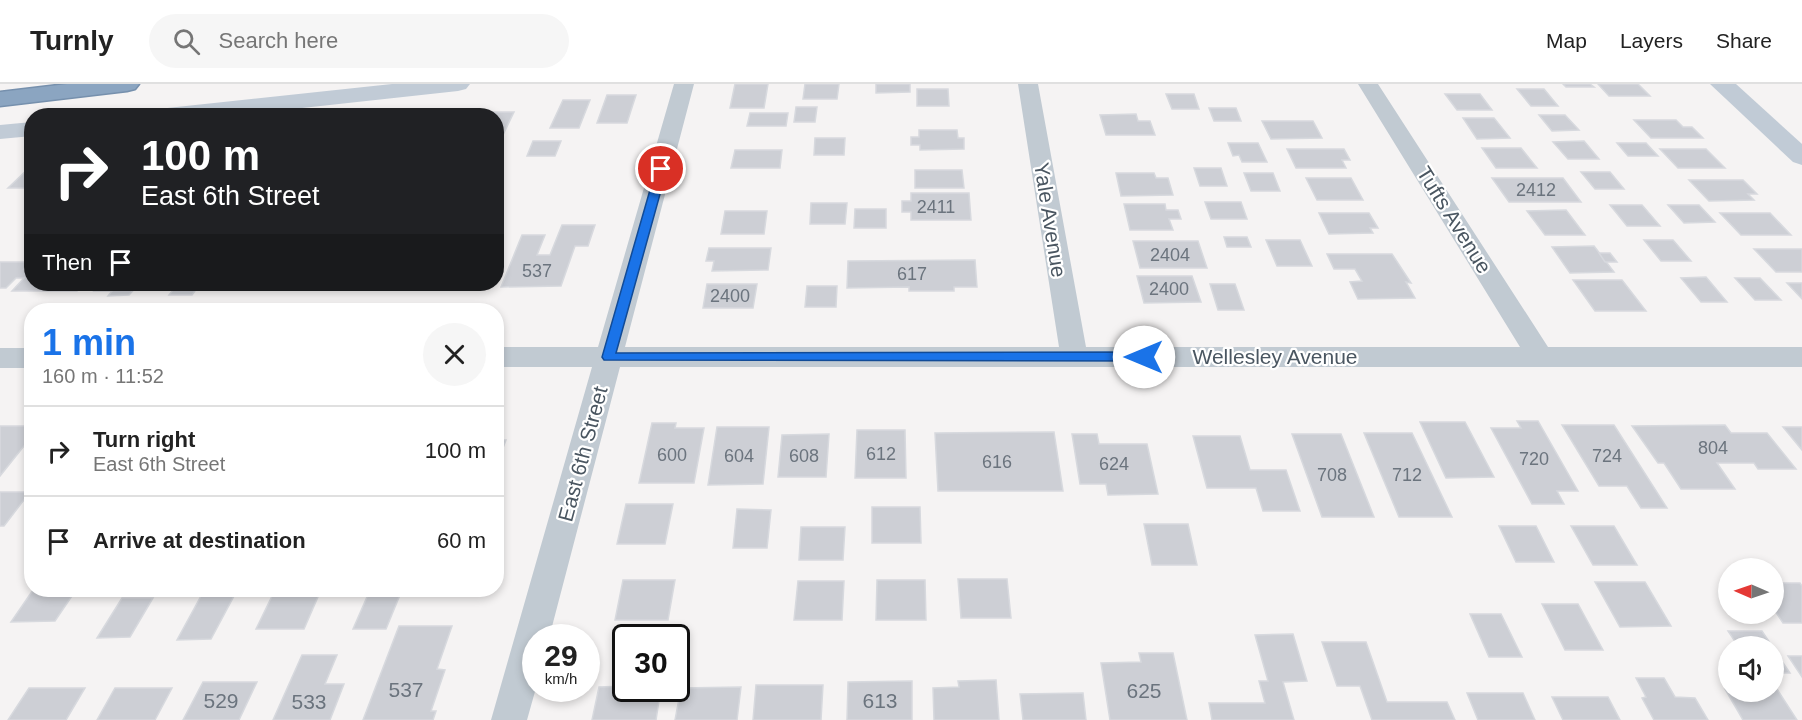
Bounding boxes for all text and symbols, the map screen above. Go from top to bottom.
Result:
search box [149,14,569,68]
text: Turnly [30,25,113,56]
icon: search [170,25,203,58]
text: Search here [218,28,338,53]
text: Map [1546,29,1587,52]
text: Layers [1620,29,1683,52]
text: Share [1716,29,1772,52]
icon: right [42,132,120,210]
text: 100 m [141,132,260,179]
pin [635,143,686,194]
icon: arrive [644,152,677,185]
street label: Yale Avenue [1030,161,1071,279]
street label: Tufts Avenue [1412,162,1496,277]
house number: 2412 [1516,180,1556,200]
text: East 6th Street [141,181,320,211]
house number: 2411 [917,197,955,217]
house number: 2404 [1150,245,1190,265]
icon: arrive [104,246,137,279]
text: Then [42,250,92,275]
house number: 537 [522,261,552,281]
house number: 617 [897,264,927,284]
house number: 2400 [1149,279,1189,299]
house number: 2400 [710,286,750,306]
text: 1 min [42,322,136,363]
button: close [423,323,486,386]
position arrow [1112,325,1176,389]
street label: Wellesley Avenue [1193,345,1358,368]
text: 160 m · 11:52 [42,365,164,387]
street label: East 6th Street [553,384,612,524]
text: Turn right [93,427,195,452]
icon: right [42,435,75,468]
text: 100 m [425,438,486,463]
house number: 804 [1698,438,1728,458]
house number: 612 [866,444,896,464]
house number: 600 [657,445,687,465]
house number: 604 [724,446,754,466]
house number: 608 [789,446,819,466]
house number: 724 [1592,446,1622,466]
house number: 720 [1519,449,1549,469]
house number: 616 [982,452,1012,472]
text: East 6th Street [93,453,225,475]
house number: 624 [1099,454,1129,474]
house number: 708 [1317,465,1347,485]
house number: 712 [1392,465,1422,485]
icon: arrive [42,525,75,558]
text: Arrive at destination [93,528,306,553]
text: 60 m [437,528,486,553]
north arrow [1718,558,1784,624]
map controls [1718,558,1784,702]
speed limit sign: 30 [612,624,690,702]
button: sound [1718,636,1784,702]
text: 29 [544,639,578,672]
text: km/h [545,670,577,687]
house number: 537 [388,678,424,701]
house number: 625 [1126,679,1162,702]
house number: 529 [203,689,239,712]
house number: 613 [862,689,898,712]
house number: 533 [291,690,327,713]

